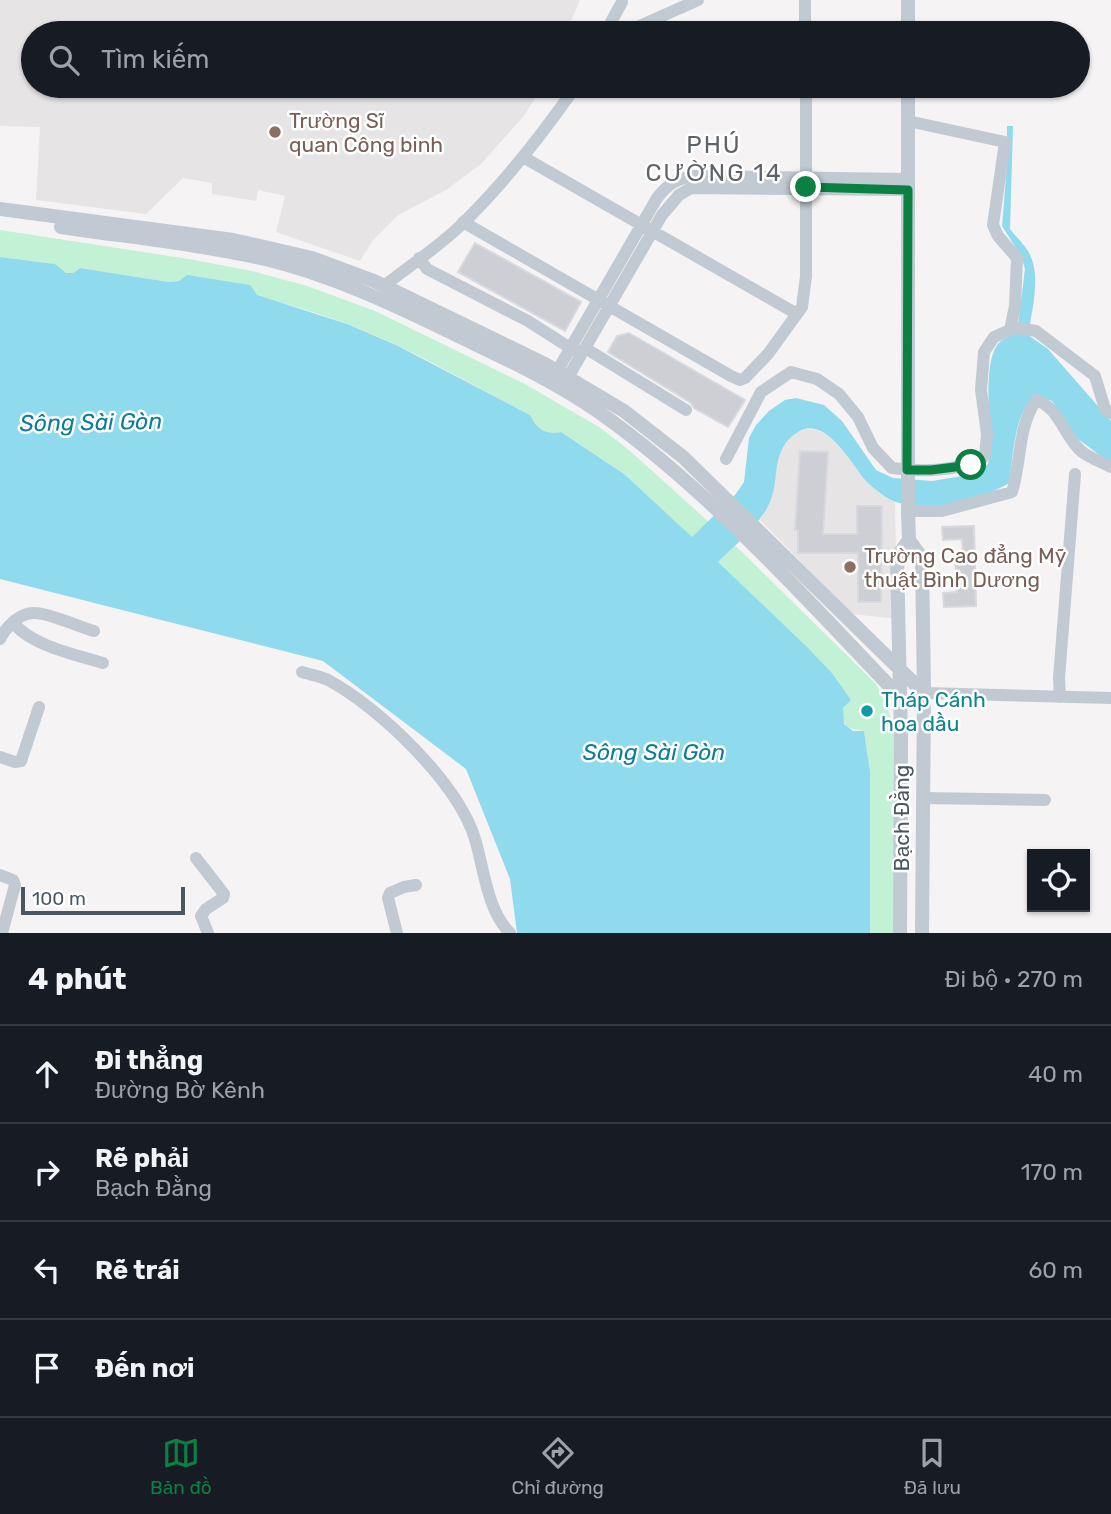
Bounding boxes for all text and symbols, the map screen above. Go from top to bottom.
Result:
search box [21,21,1090,98]
icon: search [45,41,83,79]
text: Tìm kiếm [101,44,209,75]
place label: Trường Sĩ quan Công binh [289,108,443,157]
marker: Trường Sĩ quan Công binh [267,124,283,140]
district label: PHÚ CƯỜNG 14 [645,131,783,187]
route end [790,171,821,202]
water label: Sông Sài Gòn [19,407,163,437]
route start [955,449,986,480]
place label: Trường Cao đẳng Mỹ thuật Bình Dương [864,543,1067,592]
marker: Trường Cao đẳng Mỹ thuật Bình Dương [842,559,858,575]
place label: Tháp Cánh hoa dầu [881,687,986,736]
marker: Tháp Cánh hoa dầu [859,703,875,719]
water label: Sông Sài Gòn [583,738,725,766]
street label: Bạch Đằng [889,765,914,871]
map controls [1027,849,1090,912]
button: locate [1027,849,1090,912]
scale bar [21,884,186,916]
text: 100 m [32,887,86,910]
text: 4 phút [28,961,127,997]
text: Đi bộ · 270 m [944,965,1083,993]
text: Đi thẳng [95,1045,203,1076]
icon: ahead [28,1055,66,1093]
text: 40 m [1028,1060,1083,1088]
text: Đường Bờ Kênh [95,1076,265,1104]
text: Rẽ phải [95,1143,189,1174]
icon: right [28,1153,66,1191]
text: 170 m [1021,1158,1083,1186]
text: Bạch Đằng [95,1174,212,1202]
icon: left [28,1251,66,1289]
text: Rẽ trái [95,1255,180,1286]
text: 60 m [1028,1256,1083,1284]
icon: arrive [28,1349,66,1387]
text: Đến nơi [95,1353,194,1384]
tab: Bản đồ [150,1434,212,1499]
tab: Chỉ đường [512,1434,604,1499]
tab: Đã lưu [904,1434,961,1499]

